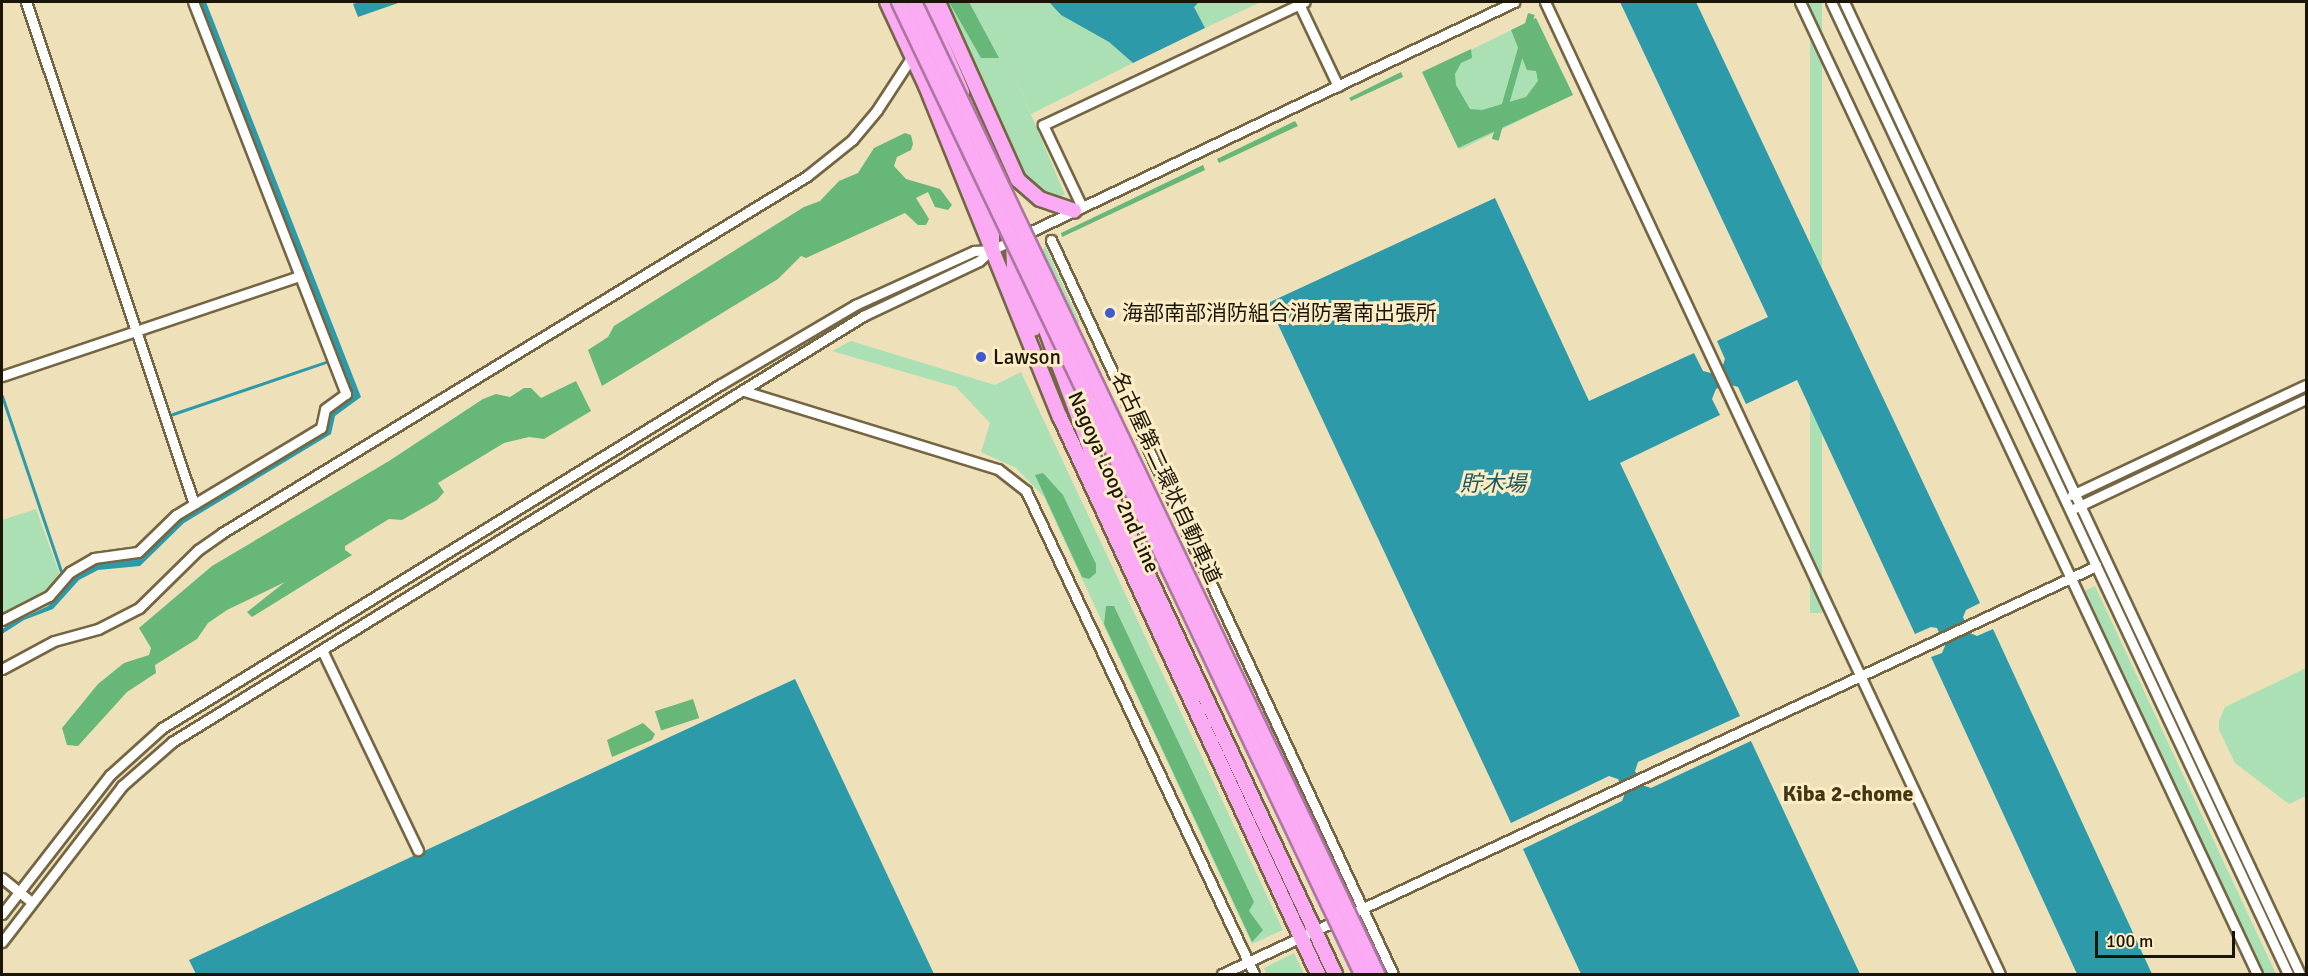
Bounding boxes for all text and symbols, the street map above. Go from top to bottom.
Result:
place label: 海部南部消防組合消防署南出張所 [1122,300,1437,326]
marker: 海部南部消防組合消防署南出張所 [1103,306,1117,320]
place label: Lawson [993,344,1061,370]
marker: Lawson [974,350,988,364]
street label: 名古屋第二環状自動車道 [1106,368,1226,588]
street label: Nagoya Loop 2nd Line [1063,387,1165,577]
water label: 貯木場 [1460,471,1526,497]
district label: Kiba 2-chome [1783,781,1913,807]
scale bar [2098,919,2238,957]
text: 100 m [2106,930,2153,952]

